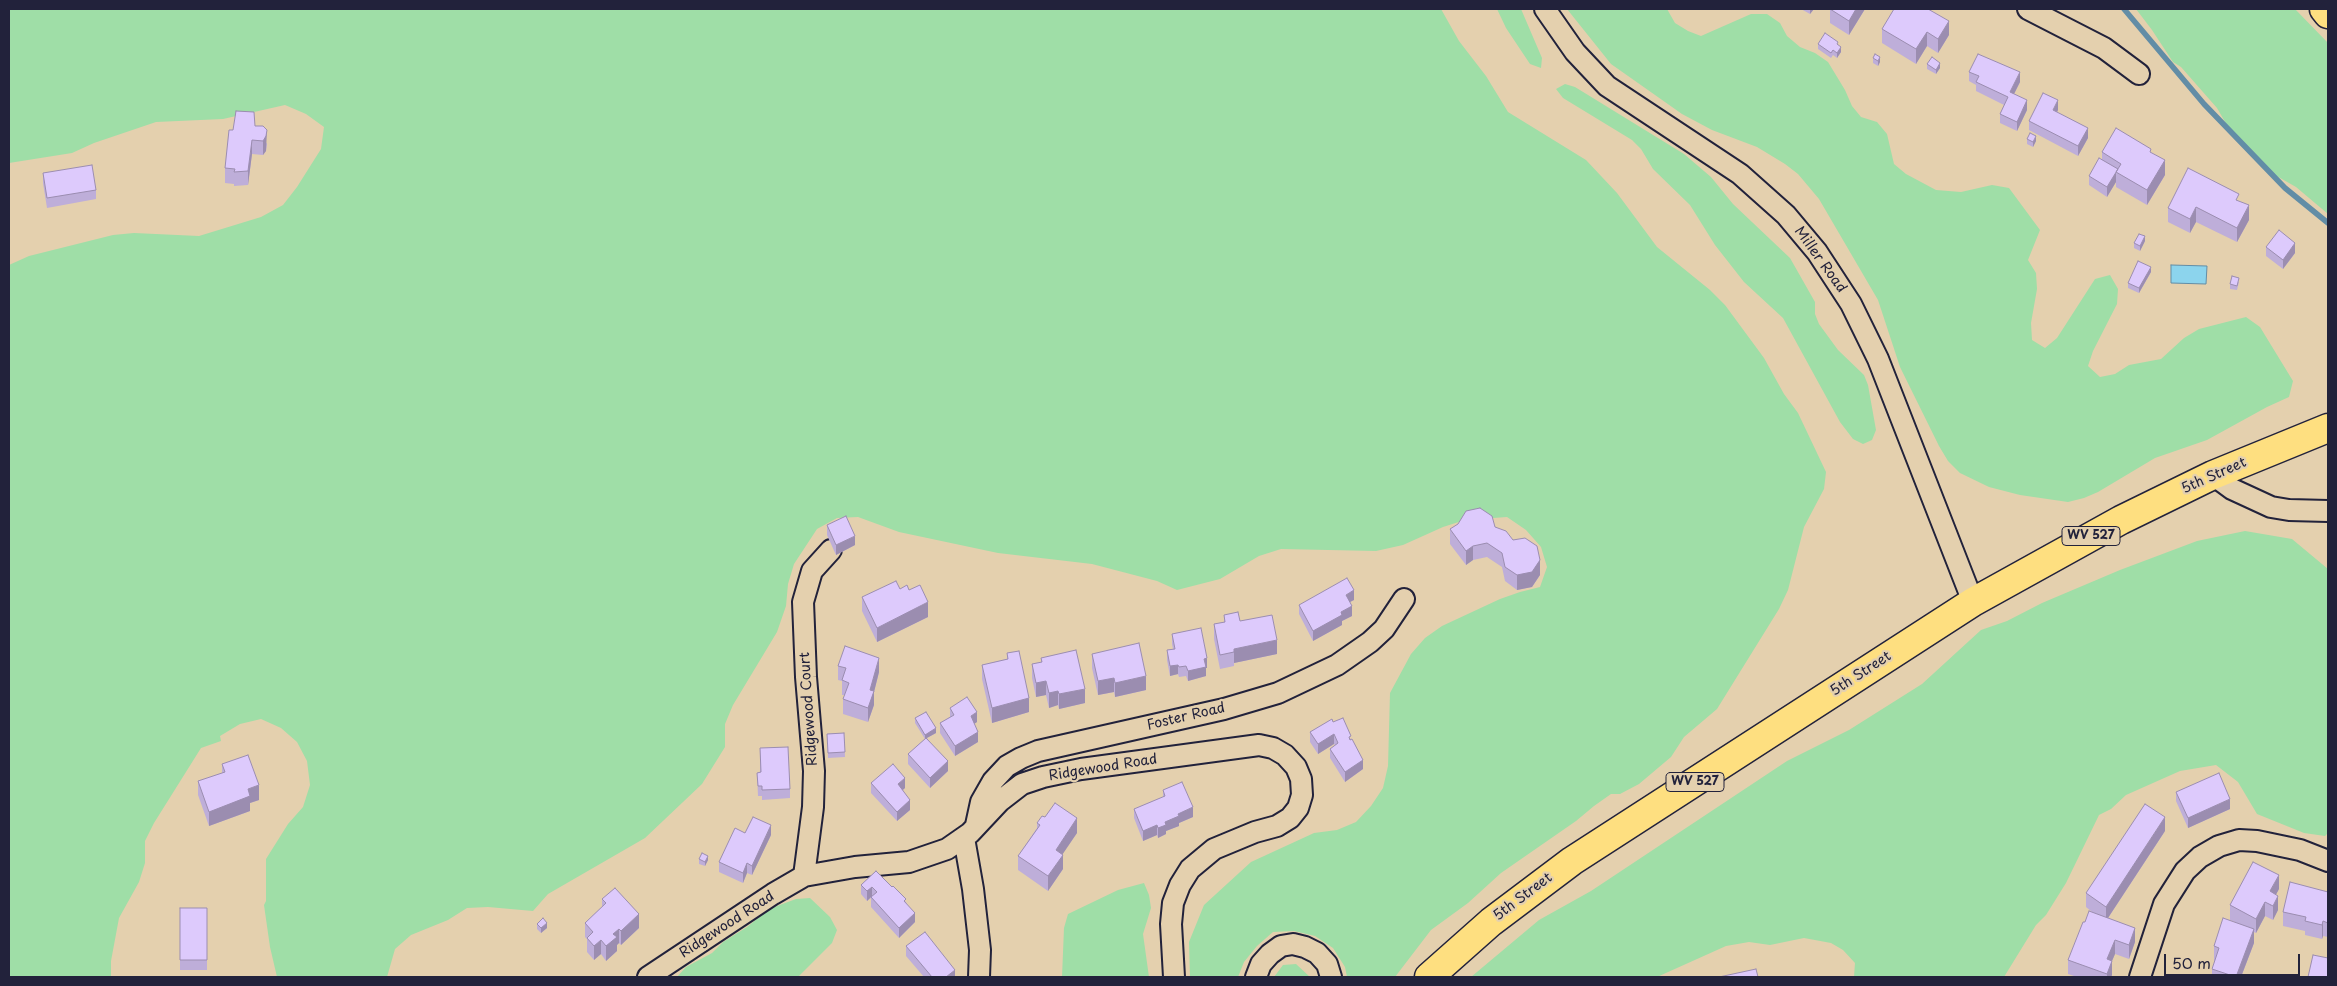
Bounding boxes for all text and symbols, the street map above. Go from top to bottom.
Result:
street label: Miller Road [1790,224,1850,296]
street label: 5th Street [2179,454,2249,498]
road number: WV 527 [2062,526,2120,546]
street label: 5th Street [1827,648,1895,700]
street label: Ridgewood Court [797,651,821,767]
street label: Foster Road [1145,700,1227,734]
street label: Ridgewood Road [1048,751,1158,785]
road number: WV 527 [1666,772,1724,792]
street label: 5th Street [1490,869,1556,925]
street label: Ridgewood Road [676,888,778,962]
scale bar [2167,944,2303,976]
text: 50 m [2172,951,2211,974]

